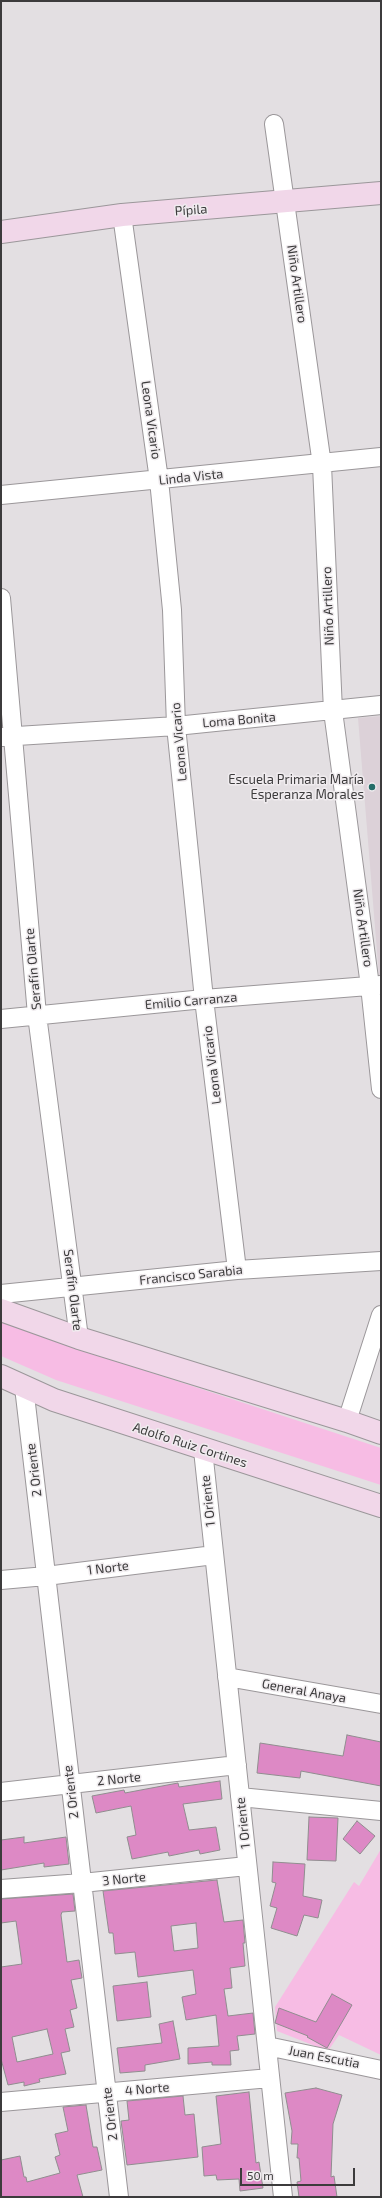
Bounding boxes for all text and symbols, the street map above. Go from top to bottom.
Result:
street label: Pípila [174,201,208,219]
street label: Niño Artillero [284,244,310,324]
street label: Leona Vicario [138,380,164,460]
street label: Linda Vista [158,466,224,488]
street label: Niño Artillero [319,566,337,646]
street label: Leona Vicario [168,702,190,782]
street label: Loma Bonita [202,709,276,731]
place label: Escuela Primaria María Esperanza Morales [228,772,364,803]
marker: Escuela Primaria María Esperanza Morales [367,782,377,792]
street label: Niño Artillero [350,888,376,968]
street label: Serafín Olarte [22,927,44,1011]
street label: Emilio Carranza [144,989,238,1013]
street label: Leona Vicario [199,1025,225,1105]
street label: Serafín Olarte [60,1248,86,1332]
street label: Francisco Sarabia [138,1262,244,1288]
street label: Adolfo Ruiz Cortines [131,1419,249,1471]
street label: 2 Oriente [23,1442,45,1498]
street label: 1 Oriente [198,1474,218,1528]
street label: 1 Norte [86,1558,130,1578]
street label: General Anaya [261,1676,347,1706]
street label: 2 Oriente [60,1764,82,1820]
street label: 2 Norte [96,1769,142,1789]
street label: 1 Oriente [233,1796,253,1850]
street label: 3 Norte [101,1869,147,1889]
street label: Juan Escutia [287,2042,361,2072]
street label: 4 Norte [124,2079,170,2099]
street label: 2 Oriente [99,2086,121,2142]
scale bar [242,2160,357,2186]
text: 50 m [247,2168,274,2182]

